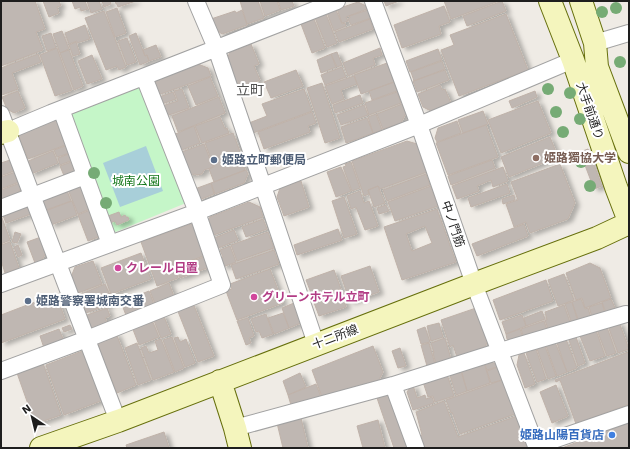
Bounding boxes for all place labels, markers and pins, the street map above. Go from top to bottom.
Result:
place label: 姫路獨協大学 [544,151,616,165]
place label: 姫路立町郵便局 [222,153,306,167]
marker: 姫路獨協大学 [531,153,541,163]
marker: 姫路立町郵便局 [209,155,219,165]
place label: クレール日置 [126,261,198,275]
marker: クレール日置 [113,263,123,273]
place label: グリーンホテル立町 [262,290,369,304]
marker: グリーンホテル立町 [249,292,259,302]
place label: 姫路警察署城南交番 [36,294,145,308]
marker: 姫路警察署城南交番 [23,296,33,306]
place label: 姫路山陽百貨店 [520,428,604,442]
marker: 姫路山陽百貨店 [607,430,617,440]

